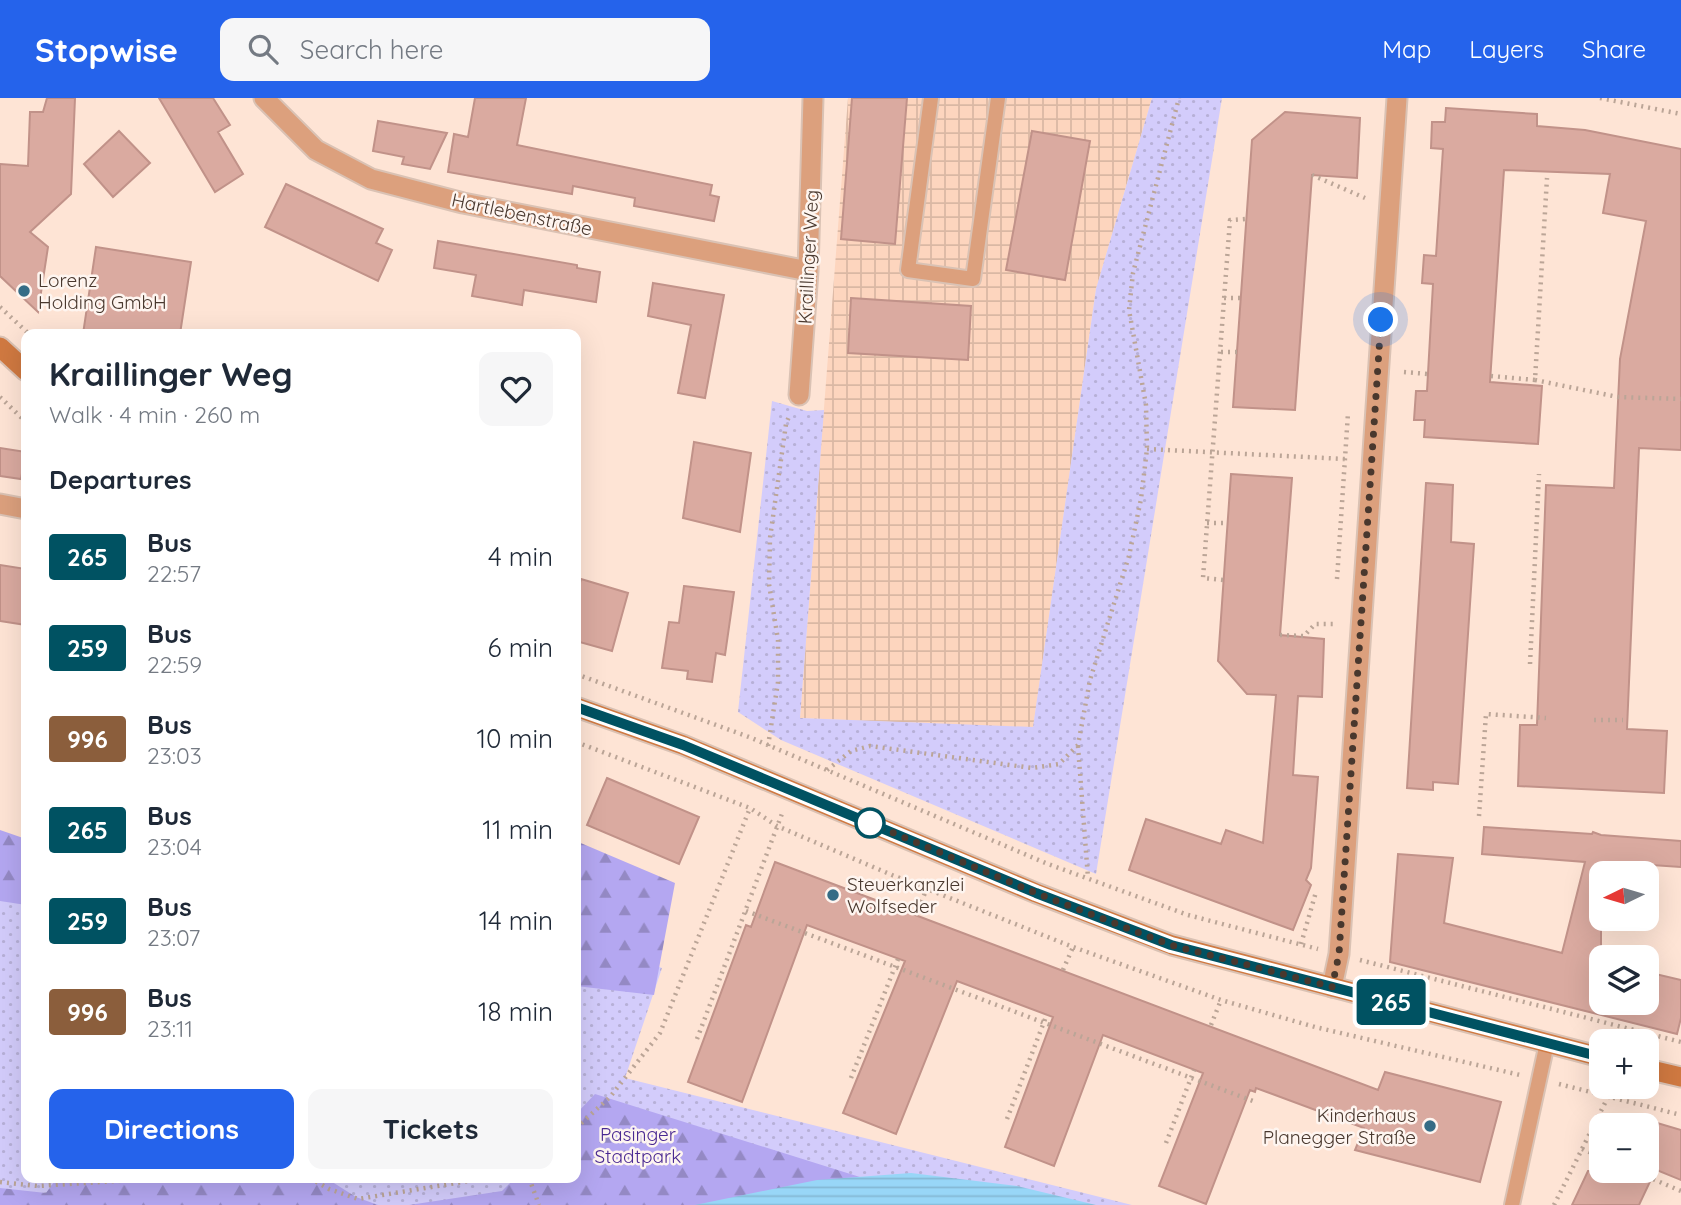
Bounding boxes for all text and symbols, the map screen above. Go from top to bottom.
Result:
search box [220,18,710,81]
text: Stopwise [35,29,178,70]
icon: search [244,30,282,68]
text: Search here [300,33,443,66]
text: Map [1382,34,1431,64]
text: Layers [1469,34,1544,64]
text: Share [1582,34,1646,64]
street label: Hartlebenstraße [449,187,595,241]
street label: Kraillinger Weg [792,189,824,325]
place label: Lorenz Holding GmbH [38,268,167,314]
marker: Lorenz Holding GmbH [16,283,32,299]
your location [1363,302,1398,337]
button: heart [479,352,553,426]
text: Kraillinger Weg [49,353,292,394]
text: Walk · 4 min · 260 m [49,400,260,429]
text: Departures [49,463,192,496]
text: Bus [147,526,192,559]
text: 4 min [488,540,553,573]
text: 265 [67,542,108,572]
text: 22:57 [147,559,201,588]
text: Bus [147,617,192,650]
text: 6 min [488,631,553,664]
text: 259 [67,633,108,663]
text: 22:59 [147,650,202,679]
text: Bus [147,708,192,741]
text: 10 min [477,722,553,755]
text: 996 [67,724,108,754]
text: 23:03 [147,741,202,770]
text: Bus [147,799,192,832]
unlabelled marker [855,808,885,838]
text: 11 min [482,813,553,846]
text: 265 [67,815,108,845]
text: 23:04 [147,832,202,861]
north arrow [1589,861,1659,931]
map controls [1589,861,1659,1183]
place label: Steuerkanzlei Wolfseder [847,872,964,918]
marker: Steuerkanzlei Wolfseder [825,887,841,903]
text: Bus [147,890,192,923]
text: 14 min [479,904,553,937]
text: 259 [67,906,108,936]
text: 23:07 [147,923,200,952]
button: layers [1589,945,1659,1015]
line badge: 265 [1351,979,1431,1025]
text: Bus [147,981,192,1014]
text: 265 [1371,987,1411,1017]
text: 18 min [478,995,553,1028]
text: 996 [67,997,108,1027]
text: 23:11 [147,1014,193,1043]
button: + [1589,1029,1659,1099]
button: Directions [49,1089,294,1169]
button: Tickets [308,1089,553,1169]
place label: Kinderhaus Planegger Straße [1263,1103,1416,1149]
button: − [1589,1113,1659,1183]
marker: Kinderhaus Planegger Straße [1422,1118,1438,1134]
park label: Pasinger Stadtpark [594,1122,682,1168]

